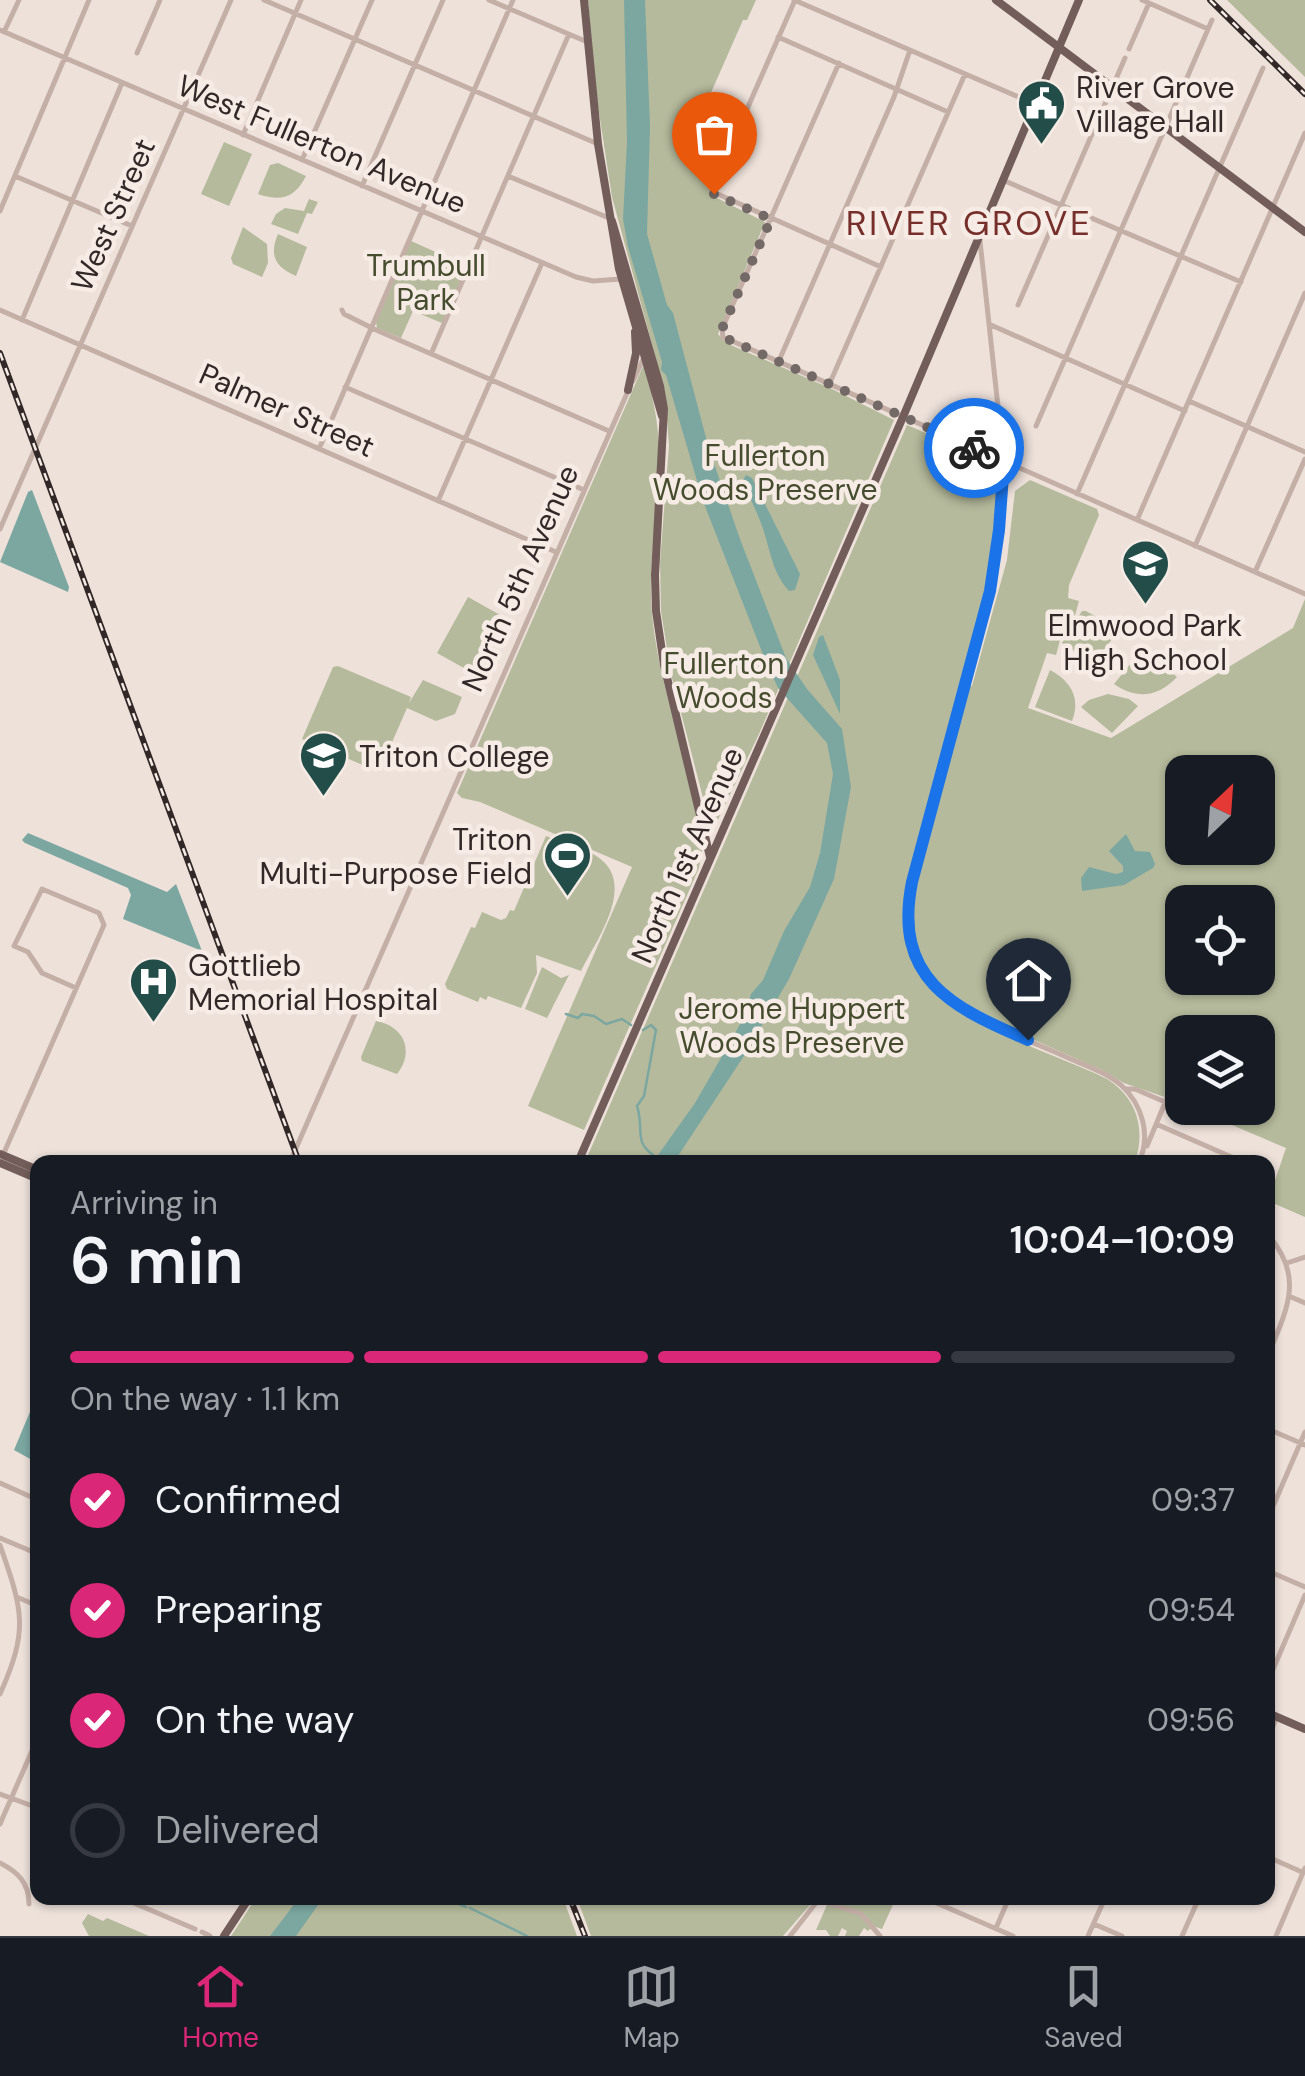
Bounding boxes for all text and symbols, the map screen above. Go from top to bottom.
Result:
street label: West Fullerton Avenue [172,66,472,222]
place label: River Grove Village Hall [1076,68,1235,141]
public building icon: River Grove Village Hall [1015,78,1067,146]
pin [672,92,757,195]
icon: bag [687,107,742,162]
street label: West Street [62,132,164,298]
district label: RIVER GROVE [846,200,1092,246]
park label: Trumbull Park [366,246,486,319]
street label: Palmer Street [193,354,381,466]
courier [924,398,1024,498]
icon: bike [947,421,1002,476]
park label: Fullerton Woods Preserve [652,436,878,509]
street label: North 5th Avenue [453,459,587,697]
school or university icon: Elmwood Park High School [1119,538,1171,606]
place label: Elmwood Park High School [1048,606,1242,679]
park label: Fullerton Woods [663,644,785,717]
school or university icon: Triton College [298,730,350,798]
place label: Triton College [359,737,550,776]
street label: North 1st Avenue [622,741,752,969]
north arrow [1165,755,1275,865]
map controls [1165,755,1275,1125]
place label: Triton Multi-Purpose Field [260,820,532,893]
sports icon: Triton Multi-Purpose Field [541,830,593,898]
button: locate [1165,885,1275,995]
pin [986,938,1071,1041]
place label: Gottlieb Memorial Hospital [188,946,438,1019]
icon: home [1001,953,1056,1008]
hospital icon: Gottlieb Memorial Hospital [127,956,179,1024]
park label: Jerome Huppert Woods Preserve [678,989,906,1062]
button: layers [1165,1015,1275,1125]
text: Arriving in [70,1182,218,1224]
text: 10:04–10:09 [1010,1215,1235,1265]
text: 6 min [70,1219,244,1303]
text: On the way · 1.1 km [70,1378,340,1420]
icon: check [70,1473,125,1528]
text: Confirmed [155,1475,341,1525]
text: 09:37 [1151,1479,1235,1521]
icon: check [70,1583,125,1638]
text: Preparing [155,1585,323,1635]
text: 09:54 [1148,1589,1235,1631]
icon: check [70,1693,125,1748]
text: On the way [155,1695,354,1745]
text: 09:56 [1147,1699,1235,1741]
text: Delivered [155,1805,320,1855]
tab: Home [182,1959,259,2056]
tab: Map [623,1959,680,2056]
tab: Saved [1044,1959,1123,2056]

